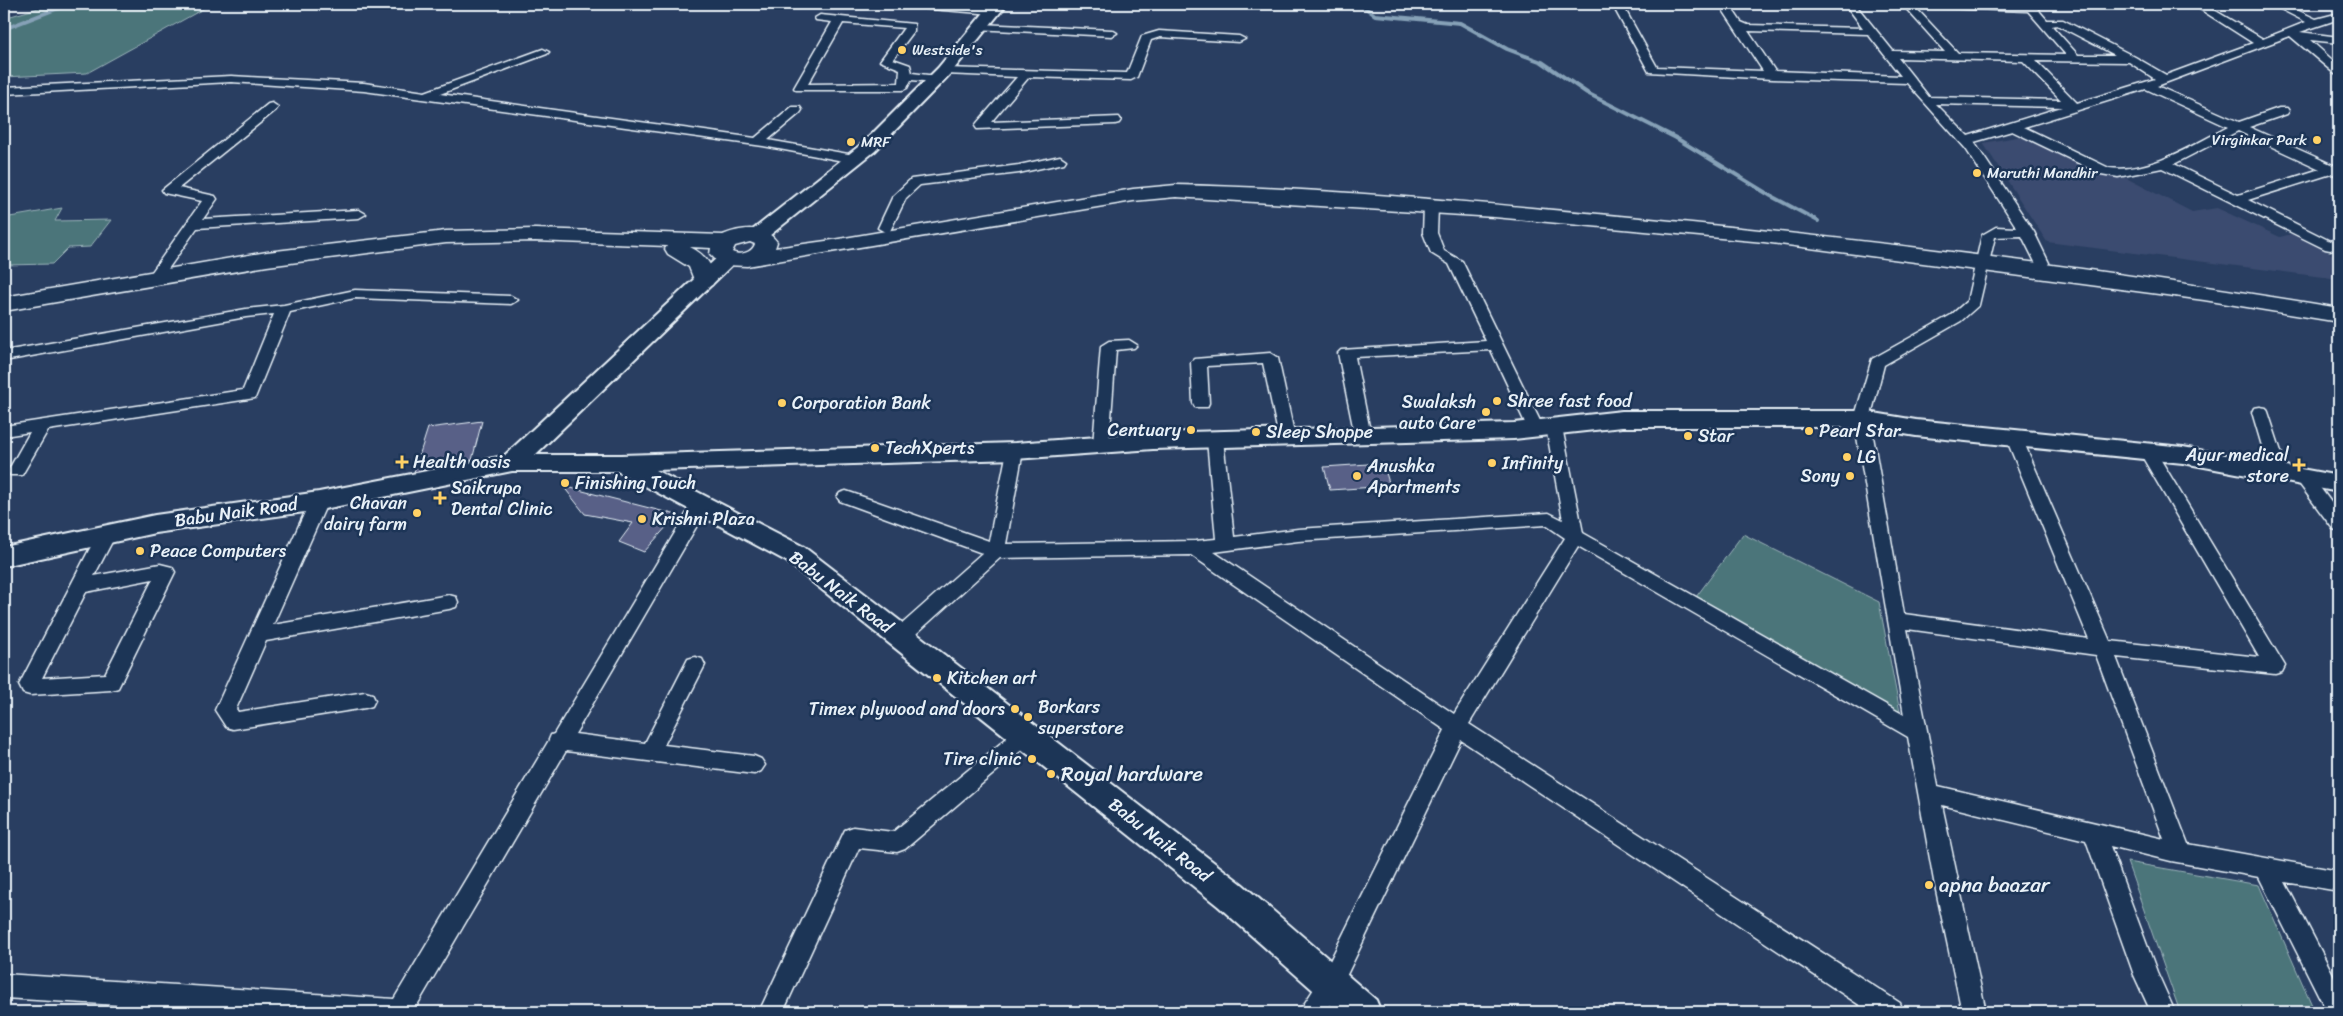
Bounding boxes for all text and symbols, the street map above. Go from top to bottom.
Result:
place label: Westside's [912,37,983,63]
marker: Westside's [896,44,908,56]
place label: Virginkar Park [2212,127,2308,153]
place label: MRF [861,129,891,155]
marker: Virginkar Park [2311,134,2323,146]
marker: MRF [845,136,857,148]
place label: Maruthi Mandhir [1987,160,2098,186]
marker: Maruthi Mandhir [1971,167,1983,179]
place label: Shree fast food [1507,385,1633,417]
place label: Swalaksh auto Care [1399,386,1476,439]
place label: Corporation Bank [792,387,931,419]
marker: Shree fast food [1491,395,1503,407]
marker: Corporation Bank [776,397,788,409]
marker: Swalaksh auto Care [1480,406,1492,418]
place label: Centuary [1108,414,1182,446]
place label: Pearl Star [1819,415,1902,447]
place label: Sleep Shoppe [1266,416,1373,448]
place label: Star [1698,420,1735,452]
marker: Centuary [1185,424,1197,436]
marker: Pearl Star [1803,425,1815,437]
marker: Sleep Shoppe [1250,426,1262,438]
marker: Star [1682,430,1694,442]
place label: TechXperts [885,432,975,464]
place label: Ayur medical store [2184,439,2290,492]
place label: LG [1857,441,1877,473]
marker: TechXperts [869,442,881,454]
place label: Health oasis [413,446,511,478]
place label: Infinity [1501,447,1564,479]
place label: Anushka Apartments [1366,450,1461,503]
marker: LG [1841,451,1853,463]
marker: Health oasis [395,455,409,469]
marker: Infinity [1486,457,1498,469]
marker: Ayur medical store [2293,459,2305,471]
place label: Sony [1801,460,1841,492]
place label: Finishing Touch [575,467,696,499]
marker: Anushka Apartments [1351,470,1363,482]
marker: Sony [1844,470,1856,482]
place label: Saikrupa Dental Clinic [451,472,552,525]
marker: Finishing Touch [559,477,571,489]
street label: Babu Naik Road [172,487,301,536]
place label: Chavan dairy farm [324,487,407,540]
marker: Saikrupa Dental Clinic [433,491,447,505]
place label: Krishni Plaza [652,503,755,535]
marker: Chavan dairy farm [411,507,423,519]
marker: Krishni Plaza [636,513,648,525]
place label: Peace Computers [150,535,287,567]
street label: Babu Naik Road [782,542,901,643]
marker: Peace Computers [134,545,146,557]
place label: Kitchen art [947,662,1037,694]
marker: Kitchen art [931,672,943,684]
place label: Borkars superstore [1037,691,1124,744]
place label: Timex plywood and doors [809,693,1006,725]
marker: Timex plywood and doors [1009,703,1021,715]
marker: Borkars superstore [1022,711,1034,723]
place label: Tire clinic [943,743,1022,775]
marker: Tire clinic [1026,753,1038,765]
place label: Royal hardware [1061,755,1203,793]
marker: Royal hardware [1045,768,1057,780]
street label: Babu Naik Road [1101,789,1220,892]
place label: apna baazar [1939,866,2051,904]
marker: apna baazar [1923,879,1935,891]

